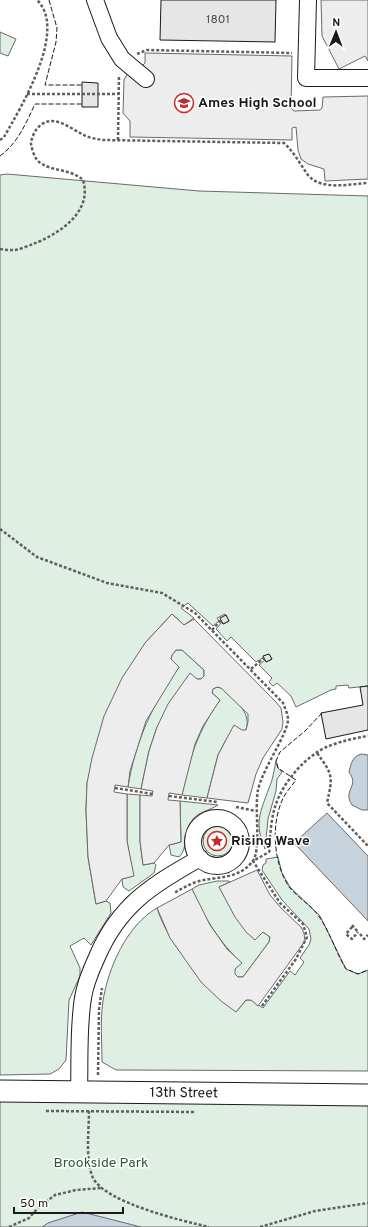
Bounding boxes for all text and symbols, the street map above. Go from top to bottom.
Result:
house number: 1801 [206,12,230,28]
north arrow [316,12,356,52]
text: N [332,16,340,30]
school or university icon: Ames High School [173,92,195,114]
place label: Ames High School [198,95,317,112]
place icon: Rising Wave [206,830,228,852]
place label: Rising Wave [231,833,310,850]
street label: 13th Street [150,1084,218,1102]
park label: Brookside Park [53,1155,149,1172]
scale bar [14,1189,123,1215]
text: 50 m [20,1196,48,1212]

